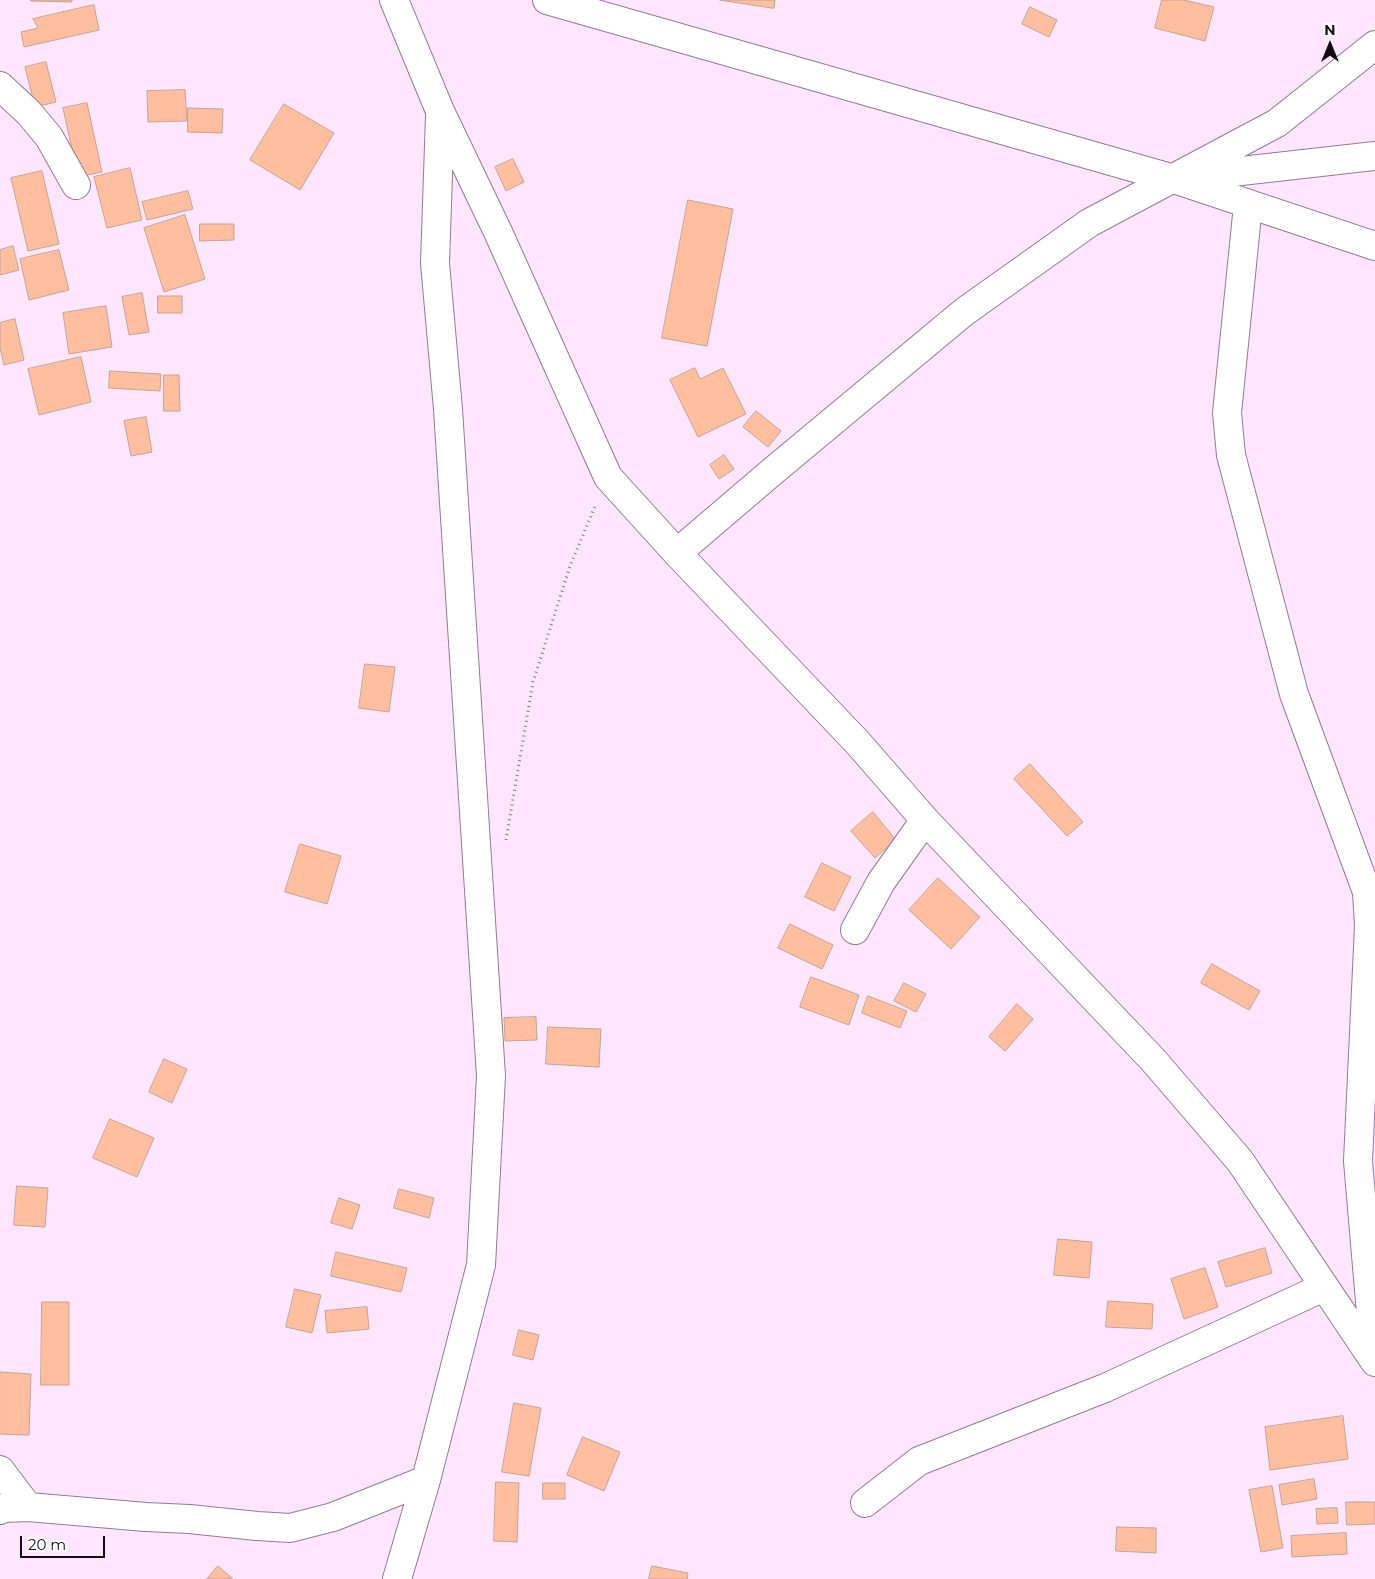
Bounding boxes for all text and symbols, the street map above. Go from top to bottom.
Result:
north arrow [1305,20,1355,70]
text: N [1324,21,1336,39]
scale bar [22,1526,108,1558]
text: 20 m [28,1535,66,1554]

